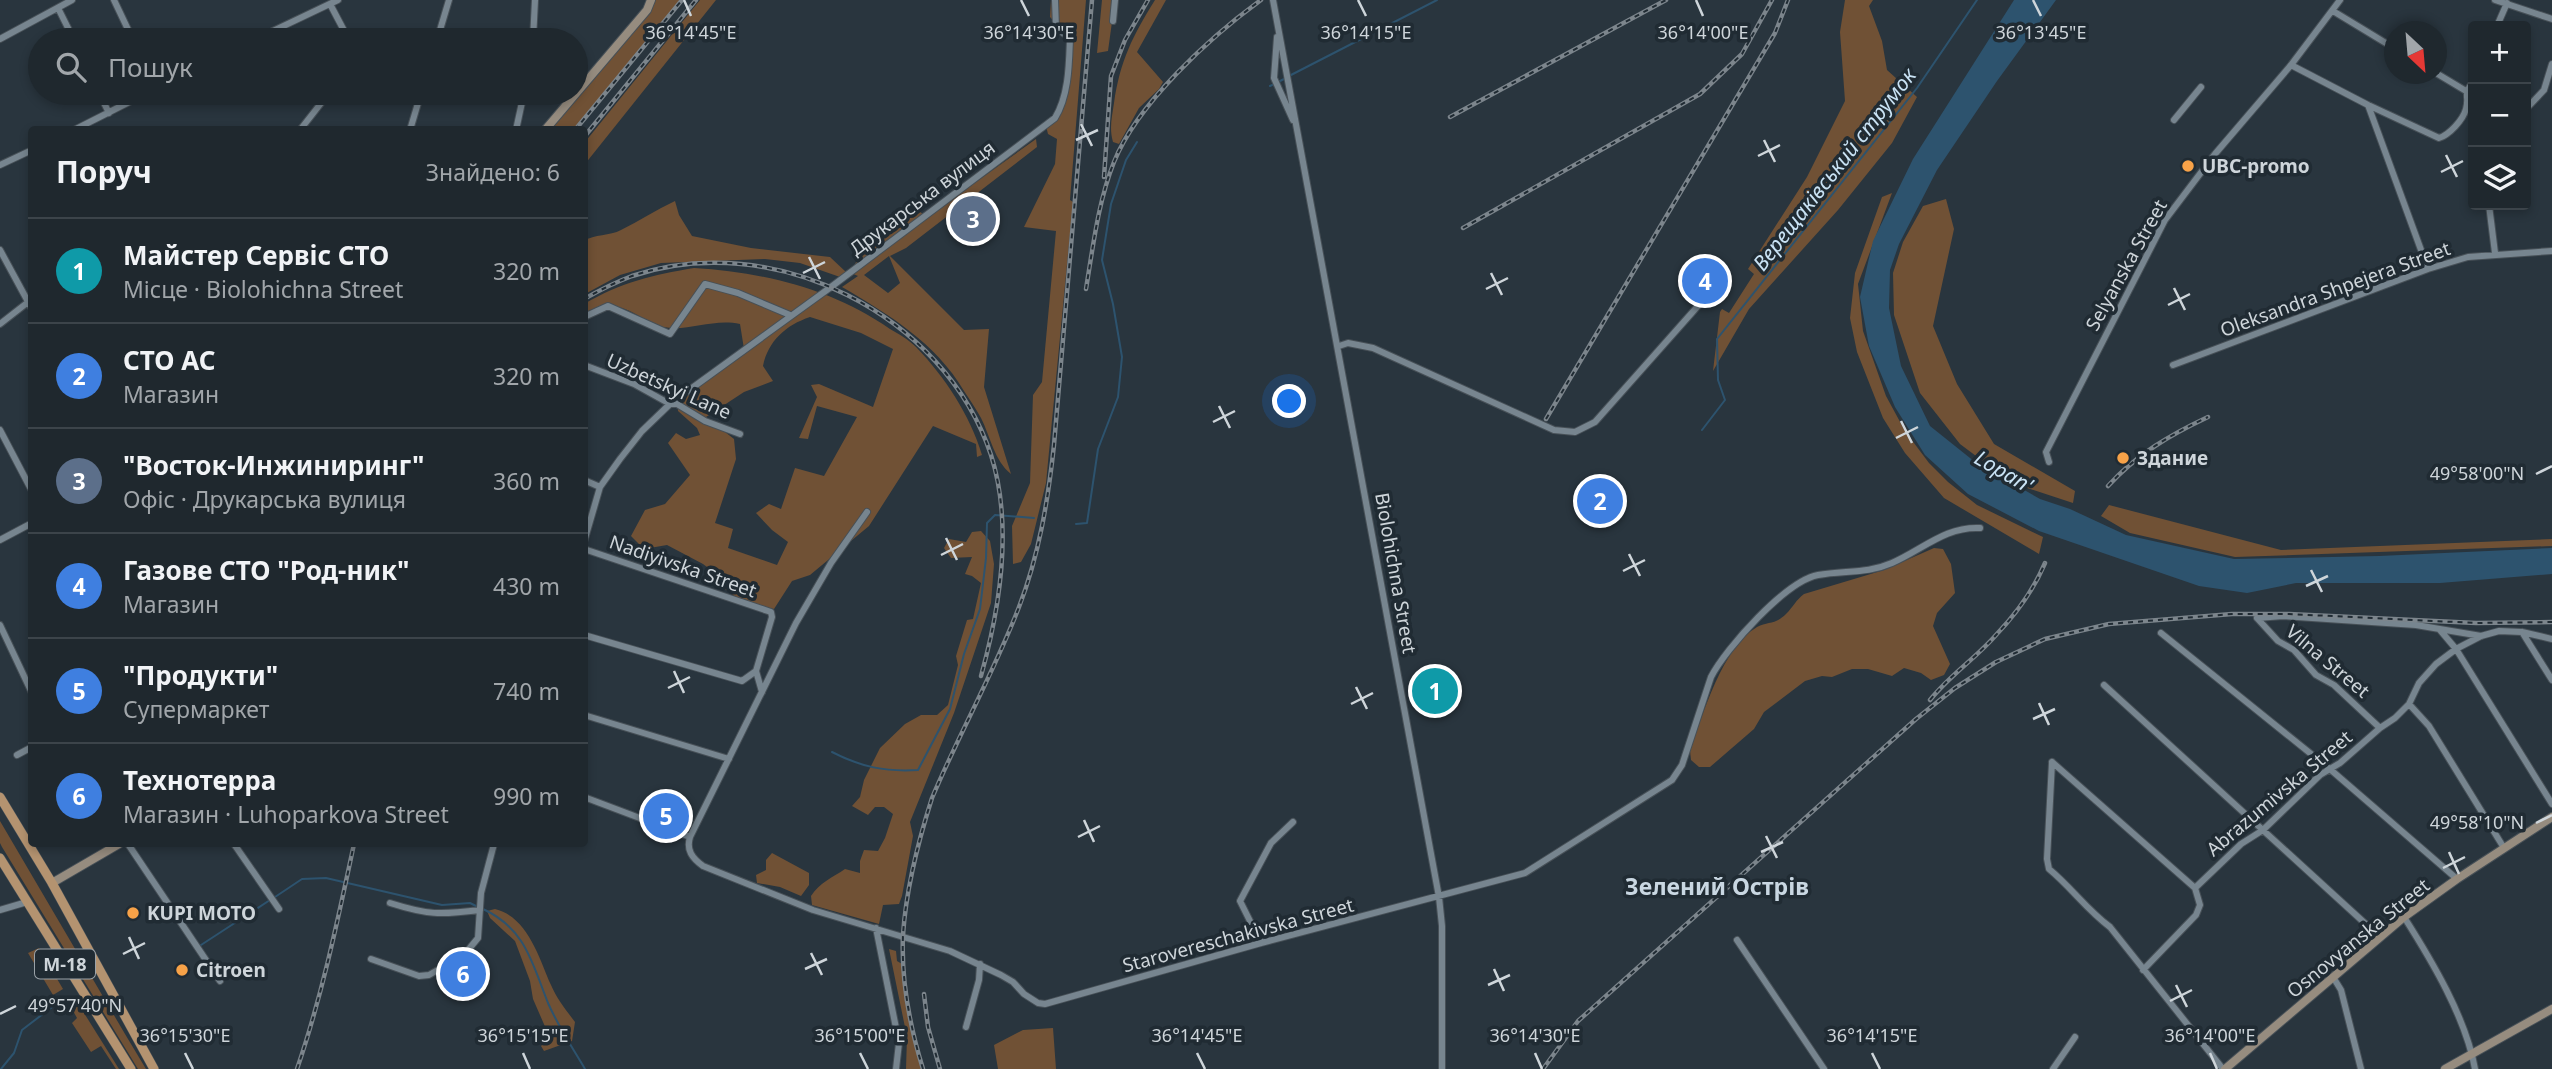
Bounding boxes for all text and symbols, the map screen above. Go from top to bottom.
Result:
text: 36°14'45"E [646,20,736,44]
text: 36°14'30"E [984,20,1074,44]
text: 36°14'15"E [1321,20,1411,44]
text: 36°14'00"E [1658,20,1748,44]
text: 36°13'45"E [1996,20,2086,44]
north arrow [2384,21,2447,84]
map controls [2468,21,2531,210]
button: + [2468,21,2531,84]
search box [28,28,588,105]
icon: search [52,48,90,86]
text: Пошук [108,49,193,85]
water label: Верещаківський струмок [1746,61,1923,276]
button: − [2468,84,2531,147]
street label: Друкарська вулиця [844,135,1000,261]
button: layers [2468,147,2531,210]
text: Поруч [56,151,152,192]
place label: UBC-promo [2202,153,2310,179]
text: Знайдено: 6 [426,156,560,188]
marker: UBC-promo [2180,158,2196,174]
pin: 3 [950,193,996,245]
street label: Selyanska Street [2079,195,2173,335]
street label: Oleksandra Shpejera Street [2216,235,2454,343]
text: Майстер Сервіс СТО [123,237,389,273]
text: 1 [72,255,86,287]
text: 320 m [493,255,560,287]
pin: 4 [1682,255,1728,307]
text: Місце · Biolohichna Street [123,273,403,305]
text: СТО АС [123,342,215,378]
street label: Uzbetskyi Lane [603,347,735,425]
text: 2 [72,360,86,392]
text: 320 m [493,360,560,392]
text: Магазин [123,378,219,410]
your location [1272,384,1306,418]
water label: Lopan' [1970,443,2039,499]
place label: Здание [2137,445,2208,471]
text: "Восток-Инжиниринг" [123,447,424,483]
marker: Здание [2115,450,2131,466]
text: 49°58'00"N [2430,461,2524,485]
text: 3 [72,465,86,497]
text: 360 m [493,465,560,497]
pin: 2 [1577,475,1623,527]
text: Офіс · Друкарська вулиця [123,483,406,515]
street label: Biolohichna Street [1369,490,1423,656]
street label: Nadiyivska Street [606,529,760,603]
text: Газове СТО "Род-ник" [123,552,410,588]
text: 4 [72,570,86,602]
text: 430 m [493,570,560,602]
text: Магазин [123,588,219,620]
street label: Vilna Street [2281,618,2375,704]
text: "Продукти" [123,657,278,693]
pin: 1 [1412,665,1458,717]
text: 5 [72,675,86,707]
text: 740 m [493,675,560,707]
text: Супермаркет [123,693,269,725]
street label: Abrazumivska Street [2201,724,2357,862]
text: Технотерра [123,762,276,798]
text: 6 [72,780,86,812]
text: 990 m [493,780,560,812]
pin: 5 [643,790,689,842]
text: Магазин · Luhoparkova Street [123,798,449,830]
text: 49°58'10"N [2430,810,2524,834]
district label: Зелений Острів [1625,870,1809,902]
street label: Osnovyanska Street [2281,872,2435,1004]
street label: Starovereschakivska Street [1120,892,1357,978]
place label: KUPI MOTO [147,900,256,926]
marker: KUPI MOTO [125,905,141,921]
pin: 6 [440,948,486,1000]
road number: М-18 [35,950,95,979]
place label: Citroen [196,957,266,983]
marker: Citroen [174,962,190,978]
text: 49°57'40"N [28,993,122,1017]
text: 36°15'30"E [140,1023,230,1047]
text: 36°15'15"E [478,1023,568,1047]
text: 36°15'00"E [815,1023,905,1047]
text: 36°14'45"E [1152,1023,1242,1047]
text: 36°14'30"E [1490,1023,1580,1047]
text: 36°14'15"E [1827,1023,1917,1047]
text: 36°14'00"E [2165,1023,2255,1047]

